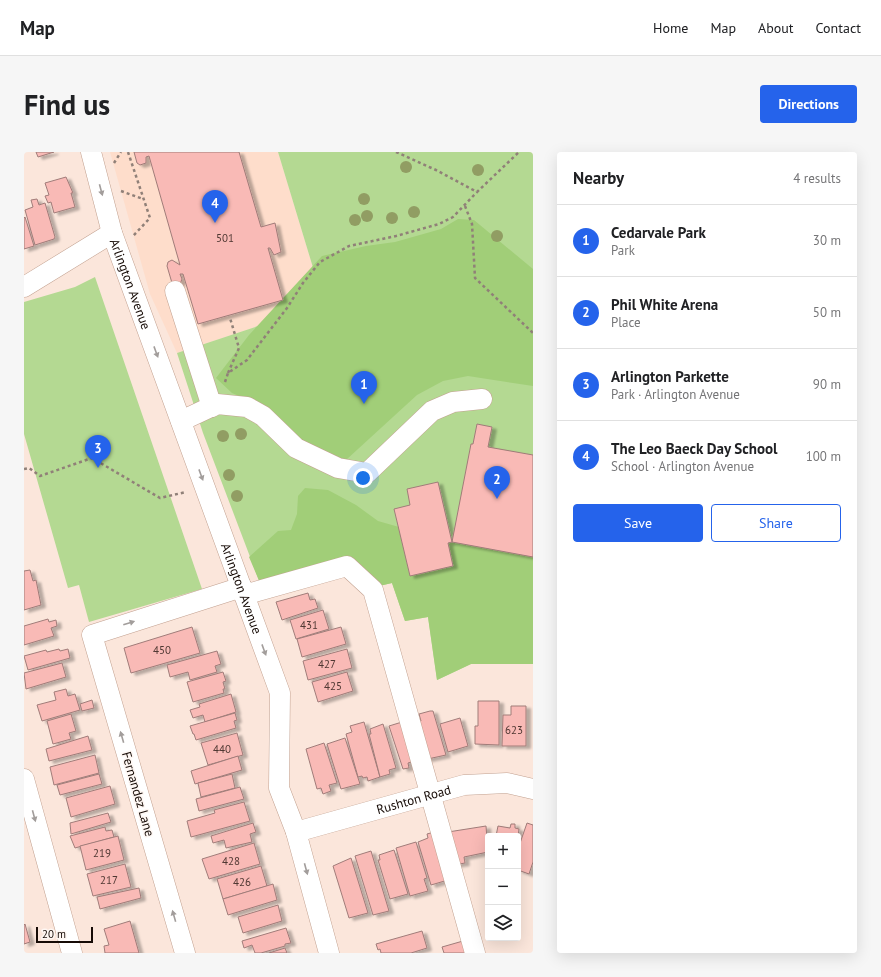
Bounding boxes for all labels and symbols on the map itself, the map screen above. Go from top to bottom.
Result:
one-way arrow [98,184,104,196]
pin: 4 [202,190,228,223]
house number: 501 [216,231,234,245]
street label: Arlington Avenue [106,236,155,332]
one-way arrow [154,347,160,359]
pin: 1 [351,371,377,404]
pin: 3 [85,435,111,468]
pin: 2 [484,466,510,499]
your location [353,468,373,488]
one-way arrow [198,469,204,481]
street label: Arlington Avenue [217,541,266,636]
house number: 431 [300,618,318,632]
one-way arrow [124,620,136,626]
house number: 450 [153,643,171,657]
one-way arrow [261,644,267,656]
house number: 427 [318,657,336,671]
house number: 425 [324,679,342,693]
house number: 623 [505,723,523,737]
one-way arrow [119,731,125,743]
house number: 440 [213,742,231,756]
street label: Fernandez Lane [118,750,158,838]
street label: Rushton Road [374,781,453,818]
one-way arrow [32,810,38,823]
house number: 219 [93,846,111,860]
house number: 428 [222,854,240,868]
one-way arrow [303,864,309,876]
house number: 217 [100,873,118,887]
house number: 426 [233,875,251,889]
one-way arrow [171,909,177,921]
scale bar [36,925,93,944]

